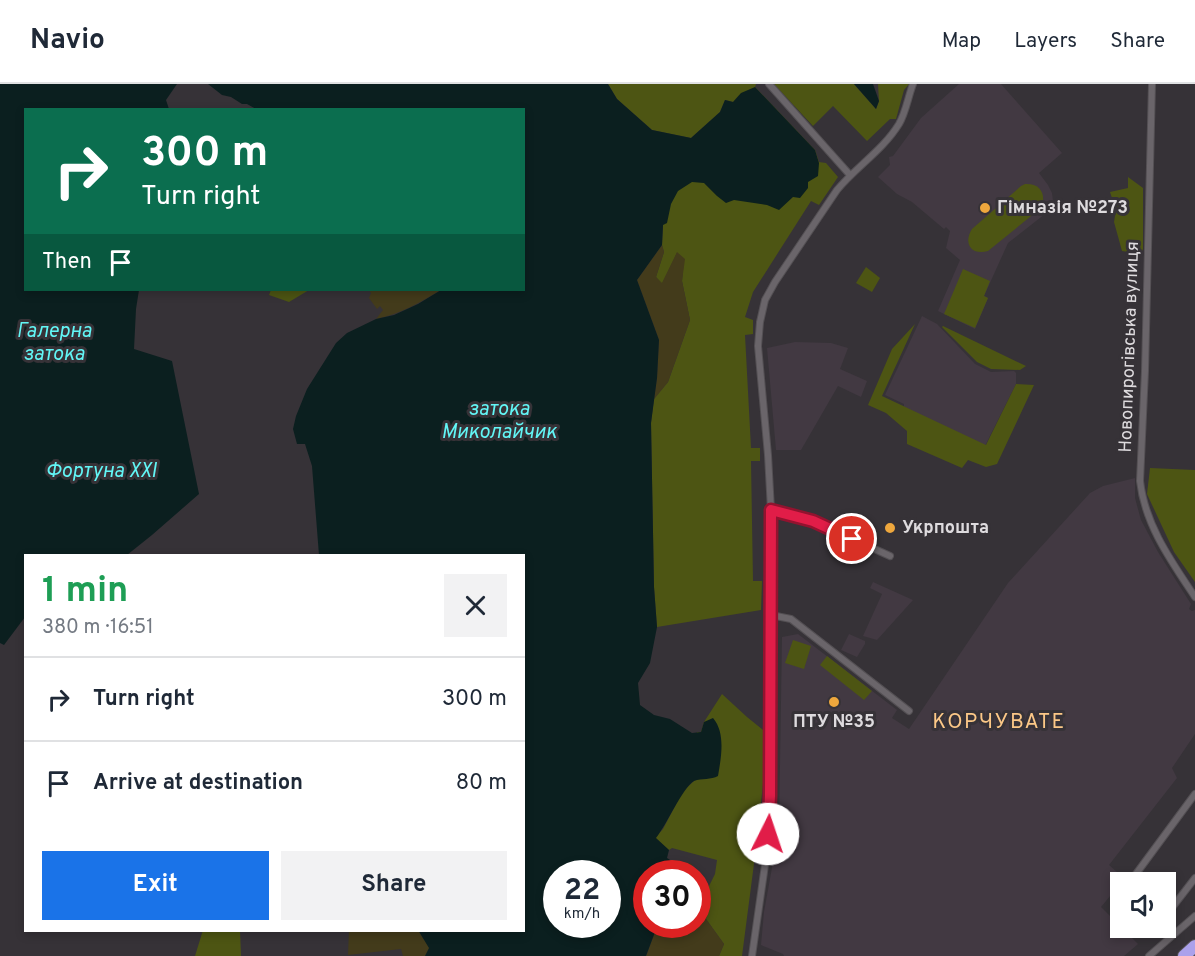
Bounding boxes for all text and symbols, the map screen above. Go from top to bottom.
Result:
text: Navio [30,23,105,59]
text: Map [942,28,981,55]
text: Layers [1014,28,1077,55]
text: Share [1110,28,1165,55]
text: 300 m [141,128,268,181]
icon: right [42,132,120,210]
text: Turn right [141,180,260,214]
place label: Гімназія №273 [997,197,1128,220]
marker: Гімназія №273 [978,201,992,215]
street label: Новопирогівська вулиця [1115,241,1145,453]
icon: arrive [104,246,137,279]
text: Then [42,249,92,276]
water label: Галерна затока [16,319,92,368]
water label: затока Миколайчик [441,397,558,446]
water label: Фортуна XXI [46,459,158,485]
pin [826,513,877,564]
place label: Укрпошта [902,517,989,540]
marker: Укрпошта [883,521,897,535]
icon: arrive [835,522,868,555]
text: 1 min [42,569,128,615]
button: close [444,574,507,637]
text: 380 m · 16:51 [42,615,154,641]
icon: right [42,683,75,716]
text: Turn right [93,686,195,713]
text: 300 m [442,686,507,713]
marker: ПТУ №35 [827,695,841,709]
district label: КОРЧУВАТЕ [932,709,1066,736]
place label: ПТУ №35 [793,711,875,734]
icon: arrive [42,767,75,800]
text: Arrive at destination [93,770,303,797]
text: 80 m [456,770,507,797]
position arrow [736,802,800,866]
button: Exit [42,851,269,920]
button: Share [281,851,507,920]
speed limit sign: 30 [633,860,711,938]
map controls [1110,872,1176,938]
button: sound [1110,872,1176,938]
text: 22 [564,873,600,910]
text: km/h [564,905,600,924]

